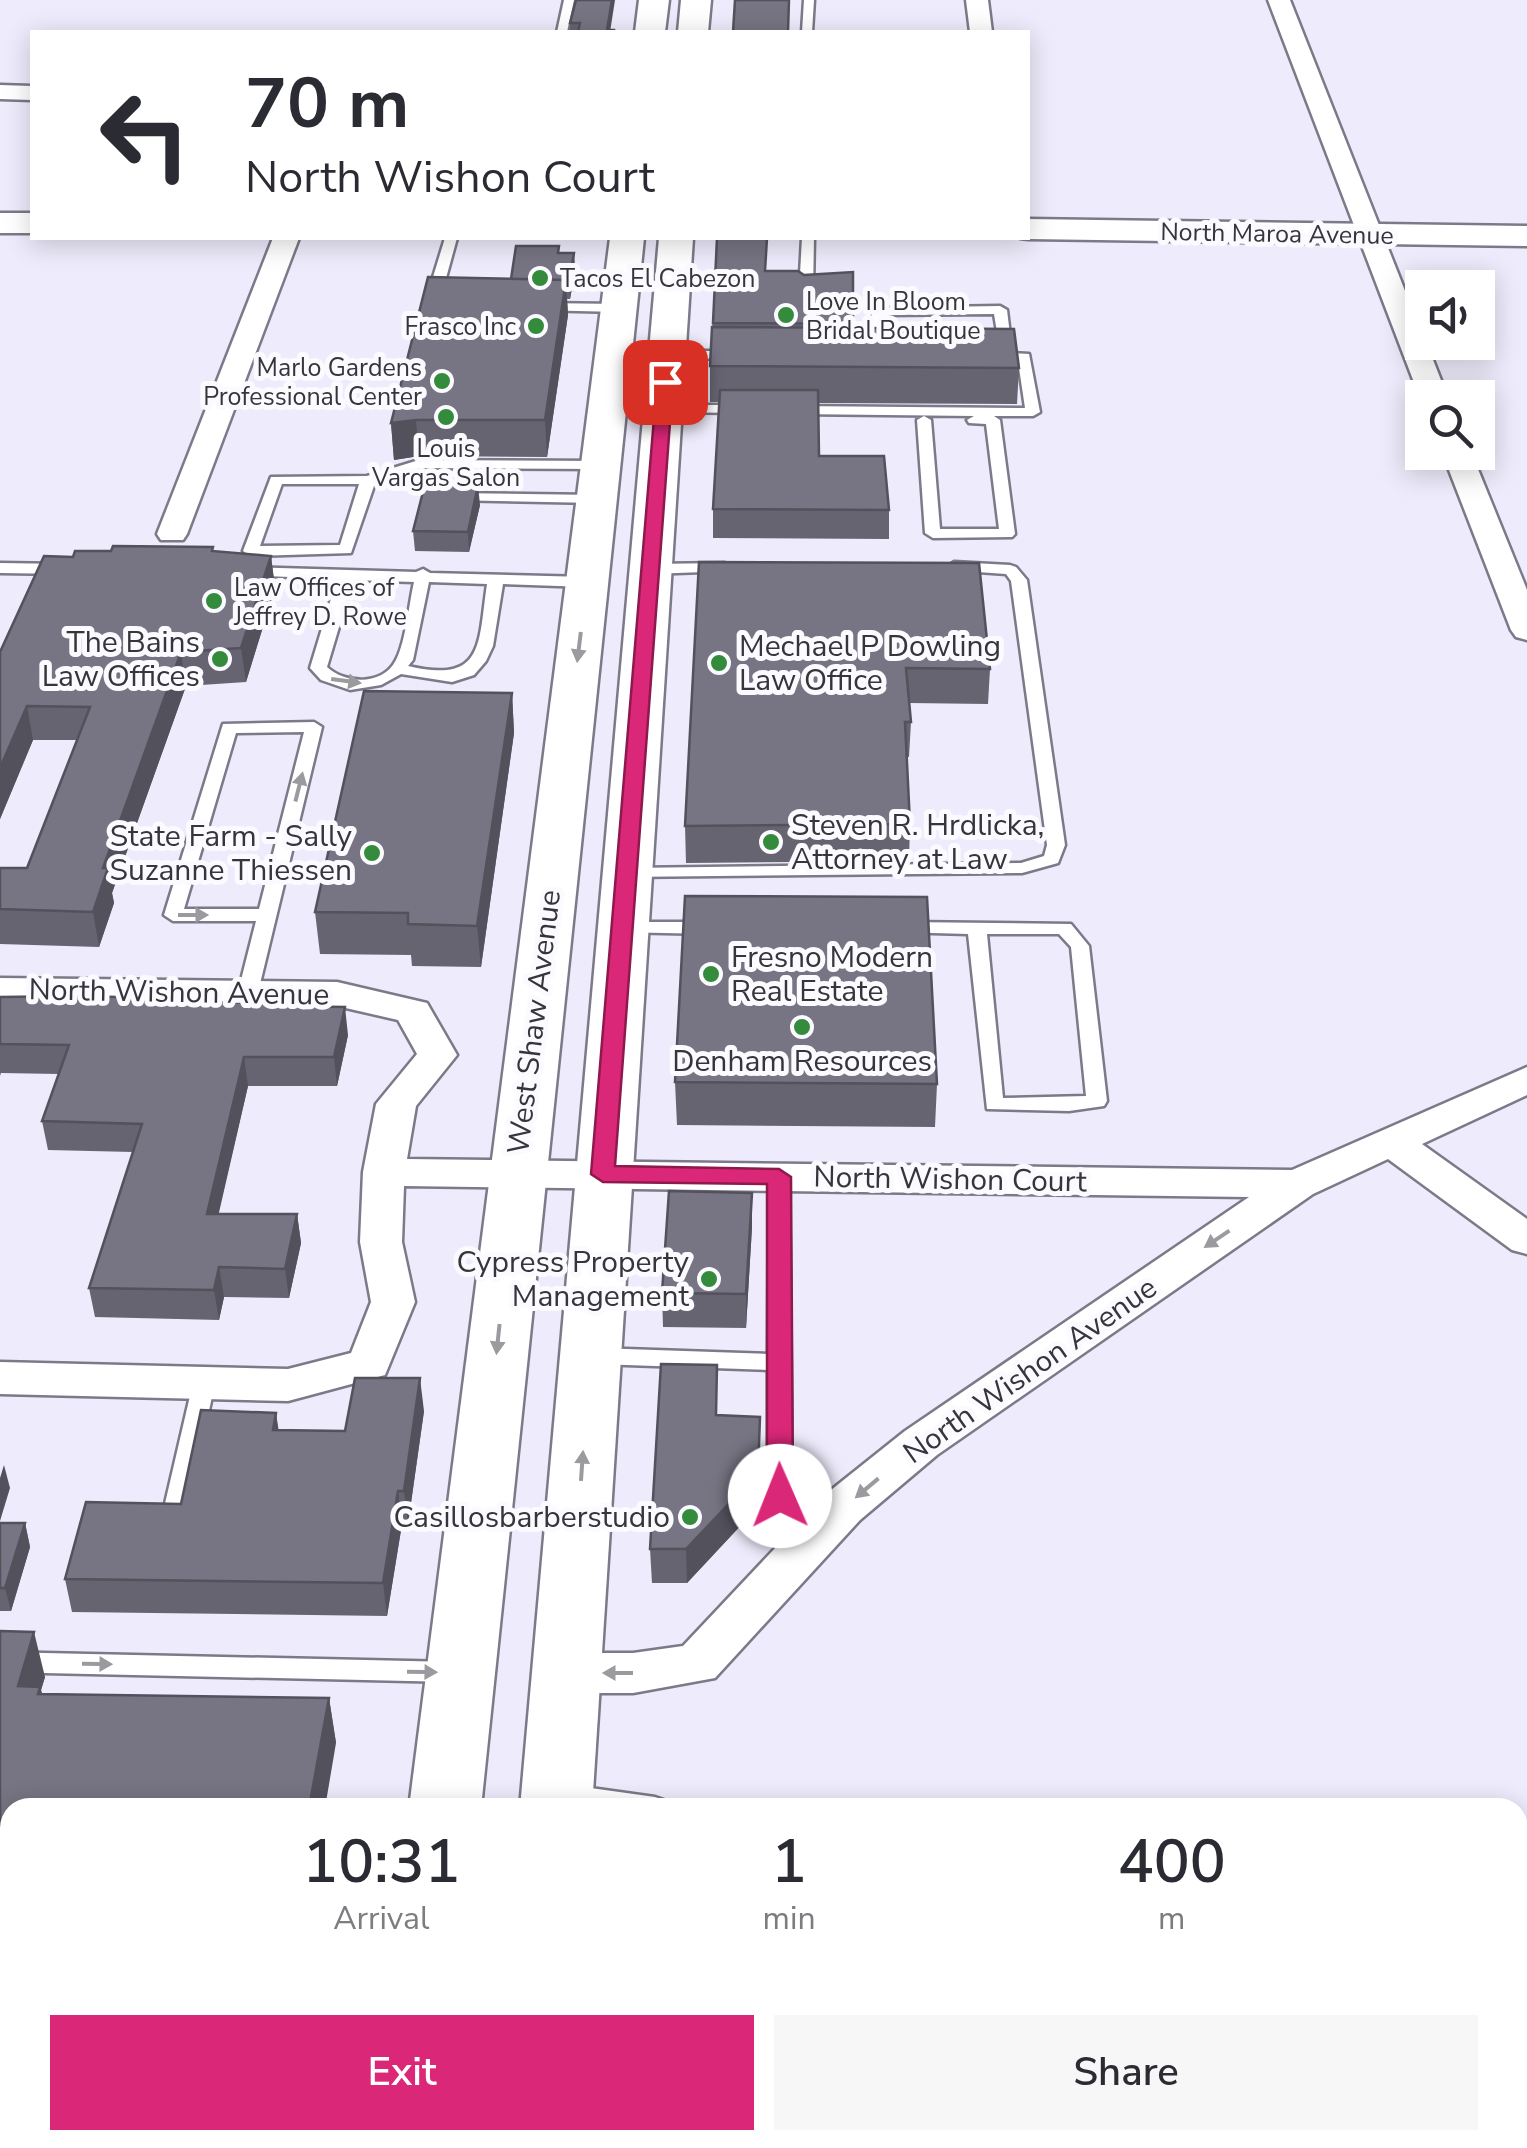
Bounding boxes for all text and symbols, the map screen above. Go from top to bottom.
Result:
text: 70 m [245,56,409,152]
icon: left [80,70,210,200]
text: North Wishon Court [245,147,655,208]
street label: North Maroa Avenue [1160,215,1394,253]
place label: Tacos El Cabezon [560,262,755,296]
marker: Tacos El Cabezon [529,267,551,289]
map controls [1405,270,1495,470]
button: sound [1405,270,1495,360]
place label: Love In Bloom Bridal Boutique [806,285,981,348]
marker: Love In Bloom Bridal Boutique [775,304,797,326]
place label: Frasco Inc [405,310,516,344]
marker: Frasco Inc [525,315,547,337]
pin [623,340,708,425]
place label: Marlo Gardens Professional Center [203,351,422,414]
icon: arrive [638,355,693,410]
marker: Marlo Gardens Professional Center [431,370,453,392]
button: search [1405,380,1495,470]
marker: Louis Vargas Salon [435,406,457,428]
place label: Louis Vargas Salon [371,432,520,495]
place label: Law Offices of Jeffrey D. Rowe [233,571,407,634]
marker: Law Offices of Jeffrey D. Rowe [203,590,225,612]
place label: The Bains Law Offices [42,622,200,697]
place label: Mechael P Dowling Law Office [739,626,1001,701]
one-way arrow [571,632,587,664]
marker: The Bains Law Offices [209,648,231,670]
marker: Mechael P Dowling Law Office [708,652,730,674]
one-way arrow [331,674,363,690]
one-way arrow [292,771,307,802]
place label: Steven R. Hrdlicka, Attorney at Law [791,805,1044,880]
place label: State Farm - Sally Suzanne Thiessen [109,816,353,891]
marker: Steven R. Hrdlicka, Attorney at Law [760,831,782,853]
marker: State Farm - Sally Suzanne Thiessen [361,842,383,864]
street label: West Shaw Avenue [498,888,571,1157]
one-way arrow [177,907,209,923]
place label: Fresno Modern Real Estate [731,937,933,1012]
marker: Fresno Modern Real Estate [700,963,722,985]
street label: North Wishon Avenue [28,969,330,1016]
marker: Denham Resources [791,1016,813,1038]
place label: Denham Resources [672,1041,932,1082]
street label: North Wishon Court [813,1157,1087,1202]
one-way arrow [1204,1229,1231,1248]
place label: Cypress Property Management [456,1242,690,1317]
street label: North Wishon Avenue [895,1267,1165,1473]
marker: Cypress Property Management [698,1268,720,1290]
one-way arrow [490,1323,506,1355]
position arrow [728,1444,832,1548]
one-way arrow [574,1450,590,1481]
one-way arrow [854,1476,879,1498]
place label: Casillosbarberstudio [393,1497,670,1538]
marker: Casillosbarberstudio [679,1506,701,1528]
one-way arrow [82,1657,114,1673]
one-way arrow [407,1664,439,1680]
one-way arrow [601,1665,633,1681]
text: 10:31 [302,1821,460,1903]
text: 1 [771,1821,807,1903]
text: 400 [1118,1821,1226,1903]
text: Arrival [333,1897,429,1940]
text: min [763,1897,816,1940]
text: m [1158,1897,1186,1940]
button: Exit [50,2015,754,2130]
button: Share [774,2015,1478,2130]

